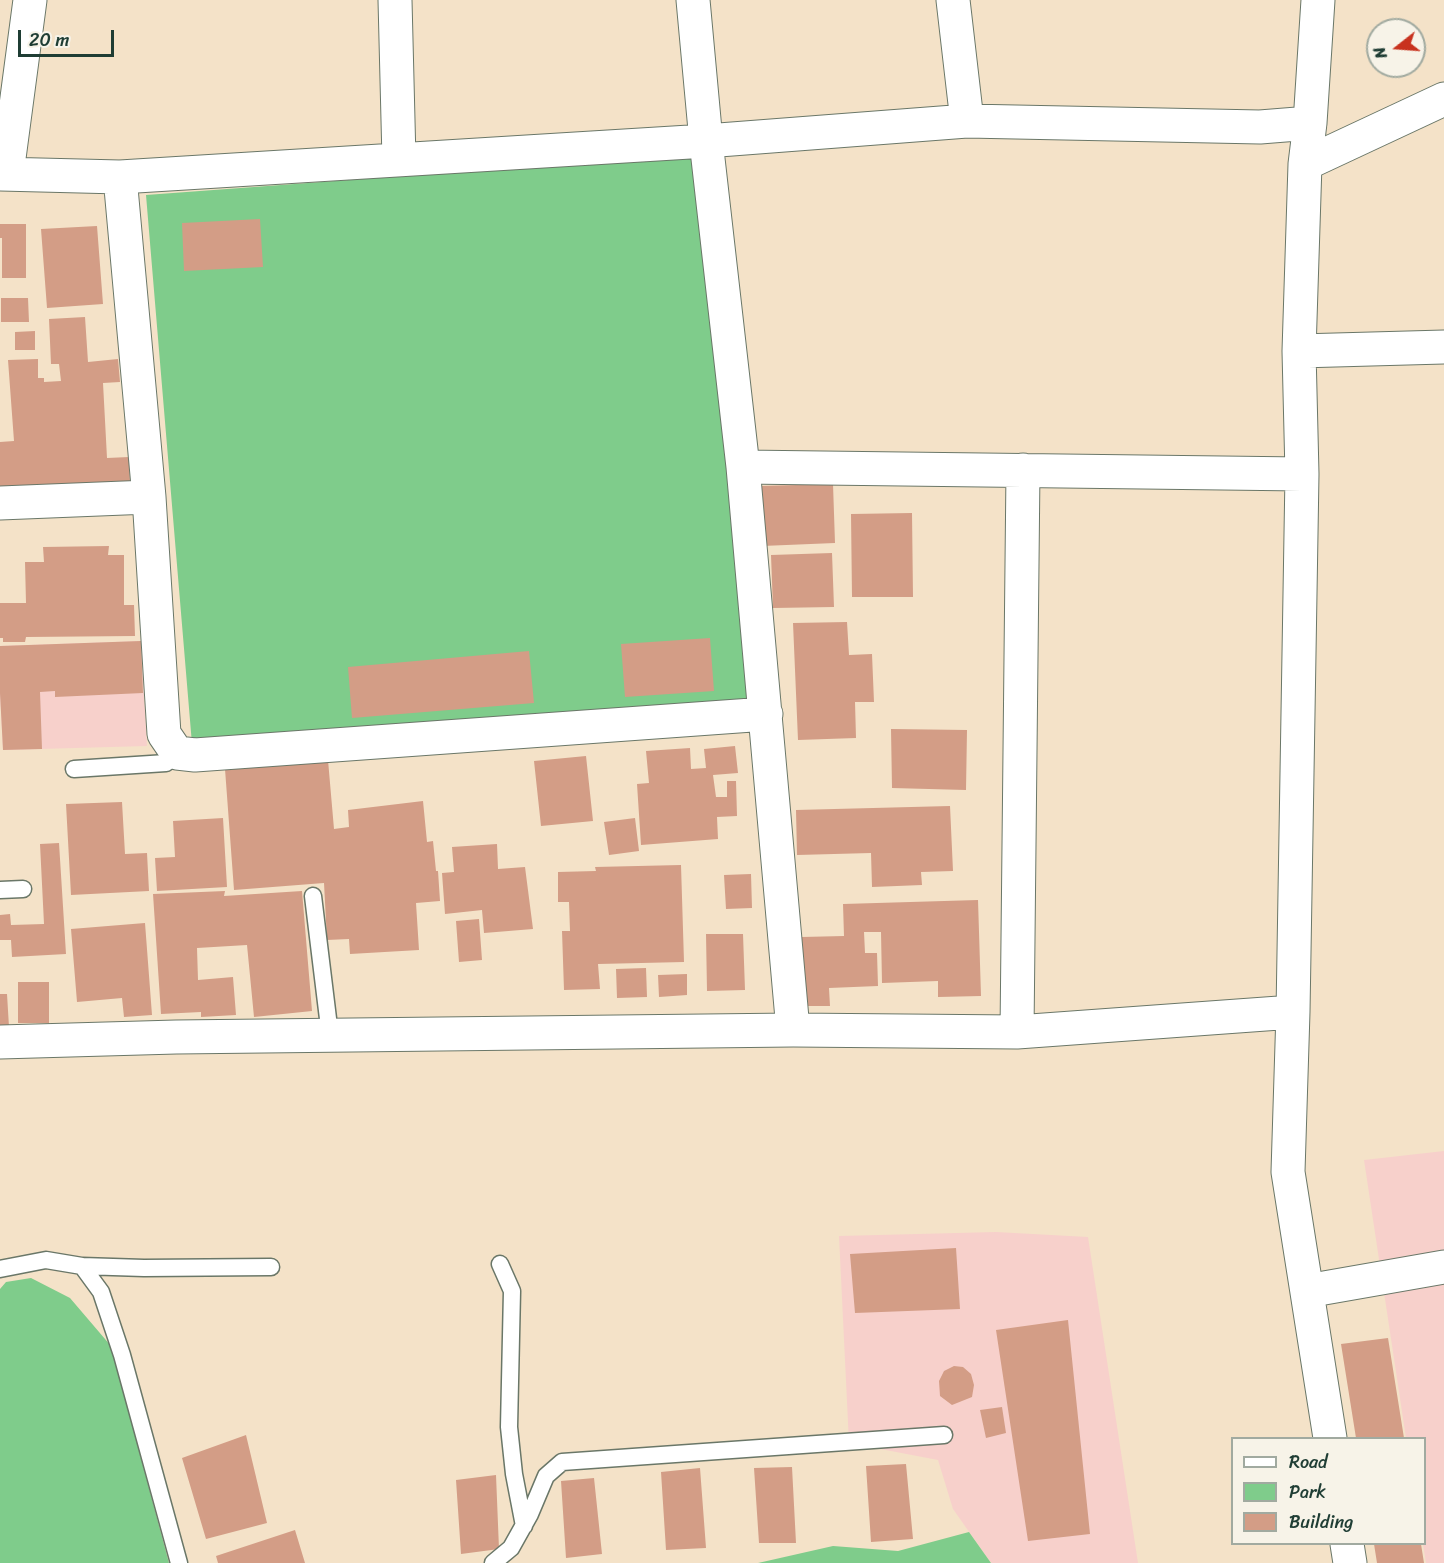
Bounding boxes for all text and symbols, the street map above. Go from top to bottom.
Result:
scale bar [21,18,117,56]
north arrow [1366,18,1426,78]
text: 20 m [29,24,69,56]
text: N [1365,43,1396,62]
legend [1231,1437,1426,1545]
text: Road [1289,1446,1328,1478]
text: Park [1289,1476,1326,1508]
text: Building [1289,1506,1353,1538]

